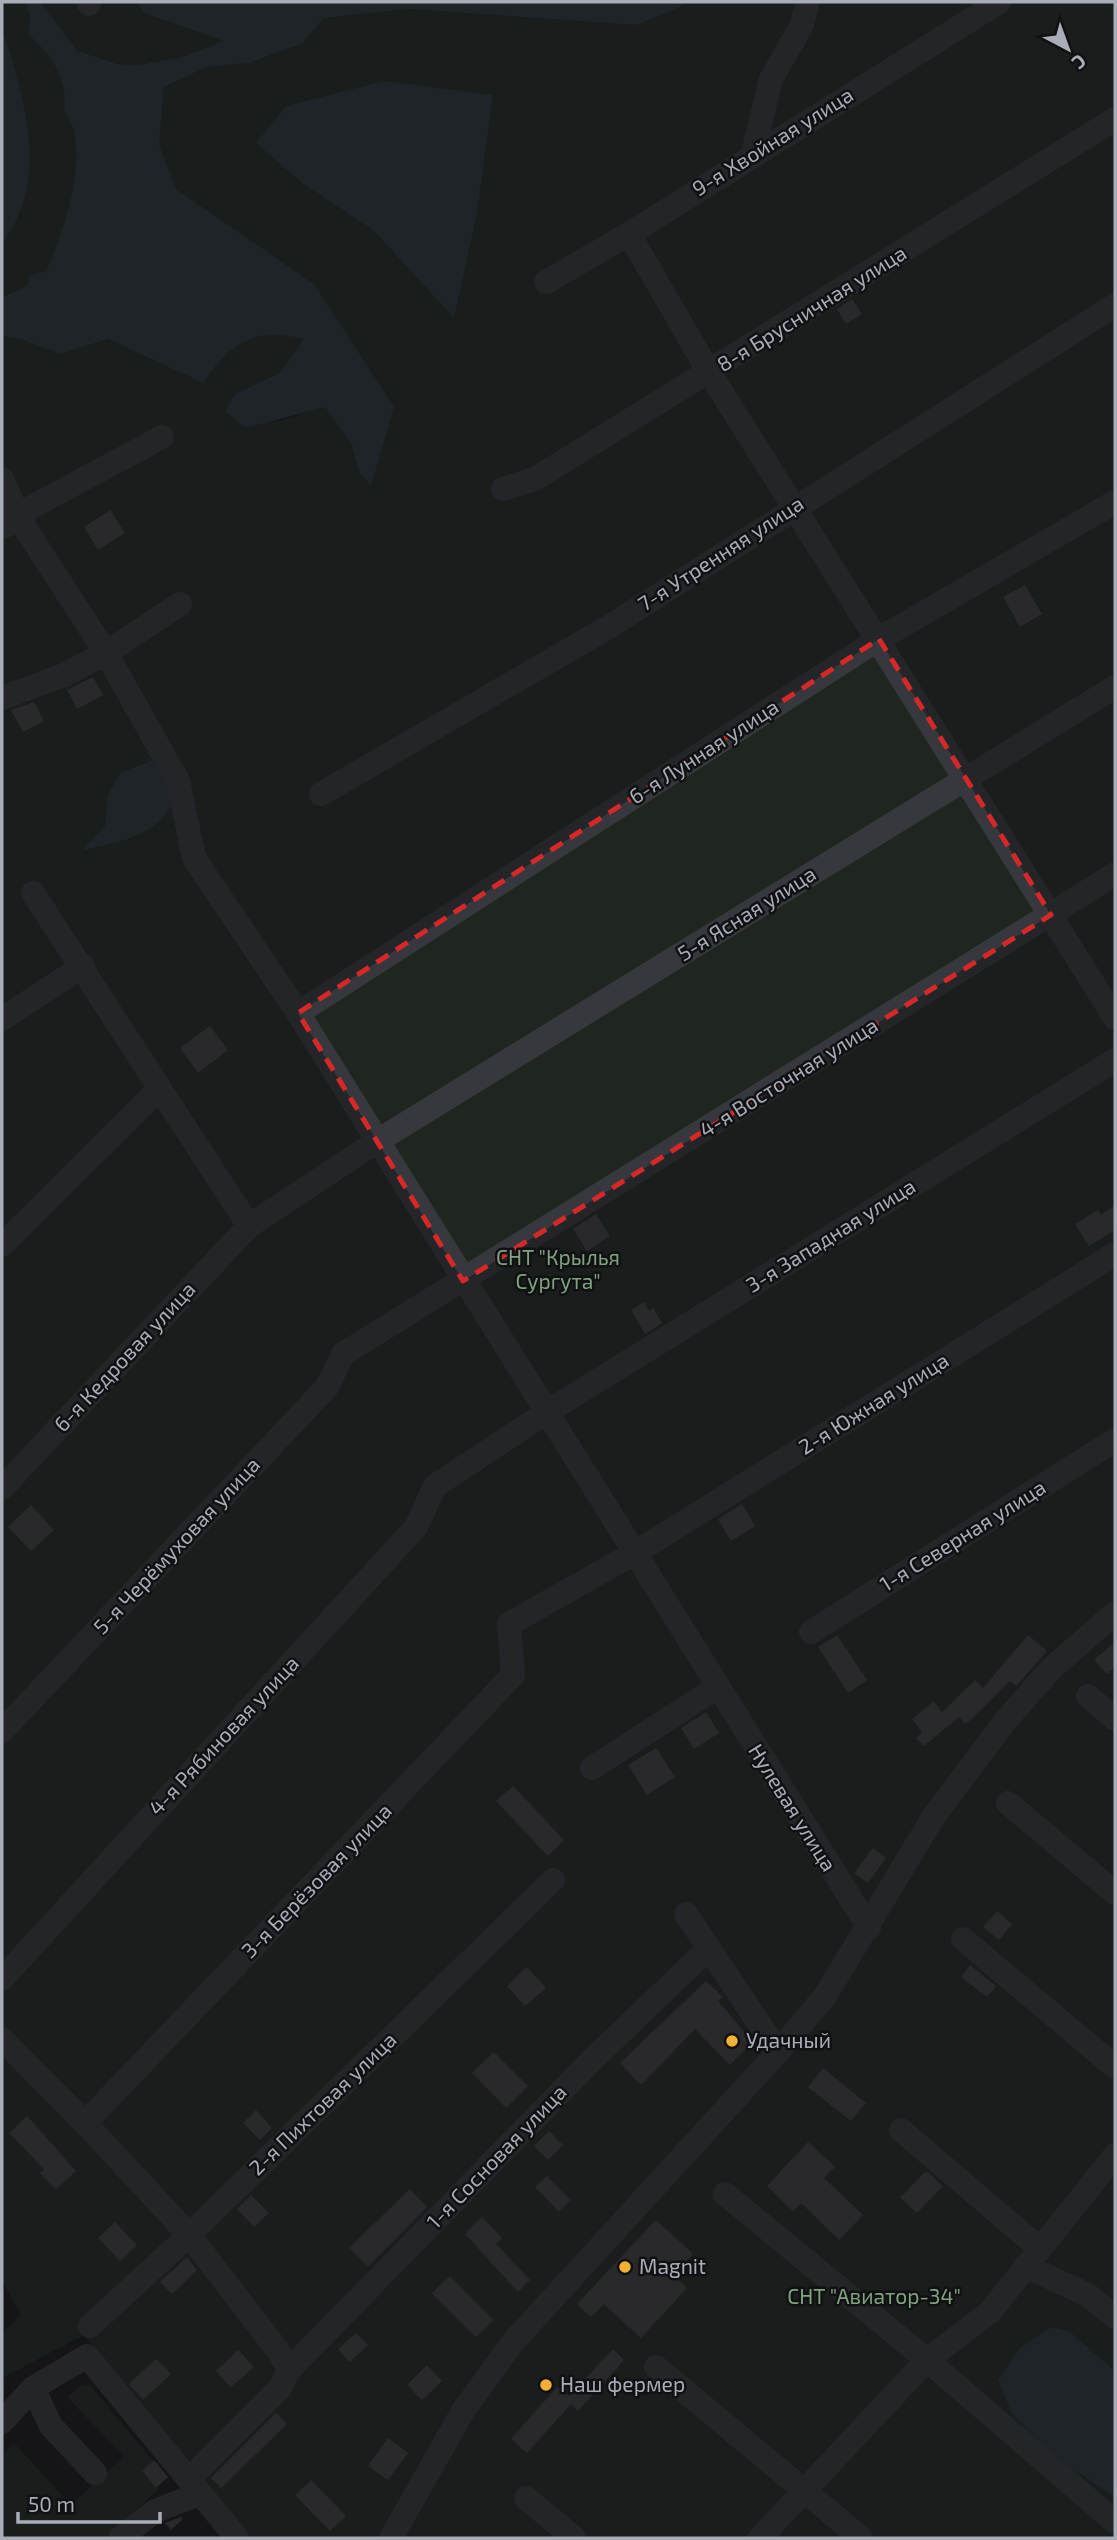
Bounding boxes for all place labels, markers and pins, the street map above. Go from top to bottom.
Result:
place label: Удачный [746,2027,831,2052]
marker: Удачный [724,2033,740,2049]
place label: Magnit [639,2253,706,2278]
marker: Magnit [617,2259,633,2275]
place label: Наш фермер [560,2371,685,2396]
marker: Наш фермер [538,2377,554,2393]

